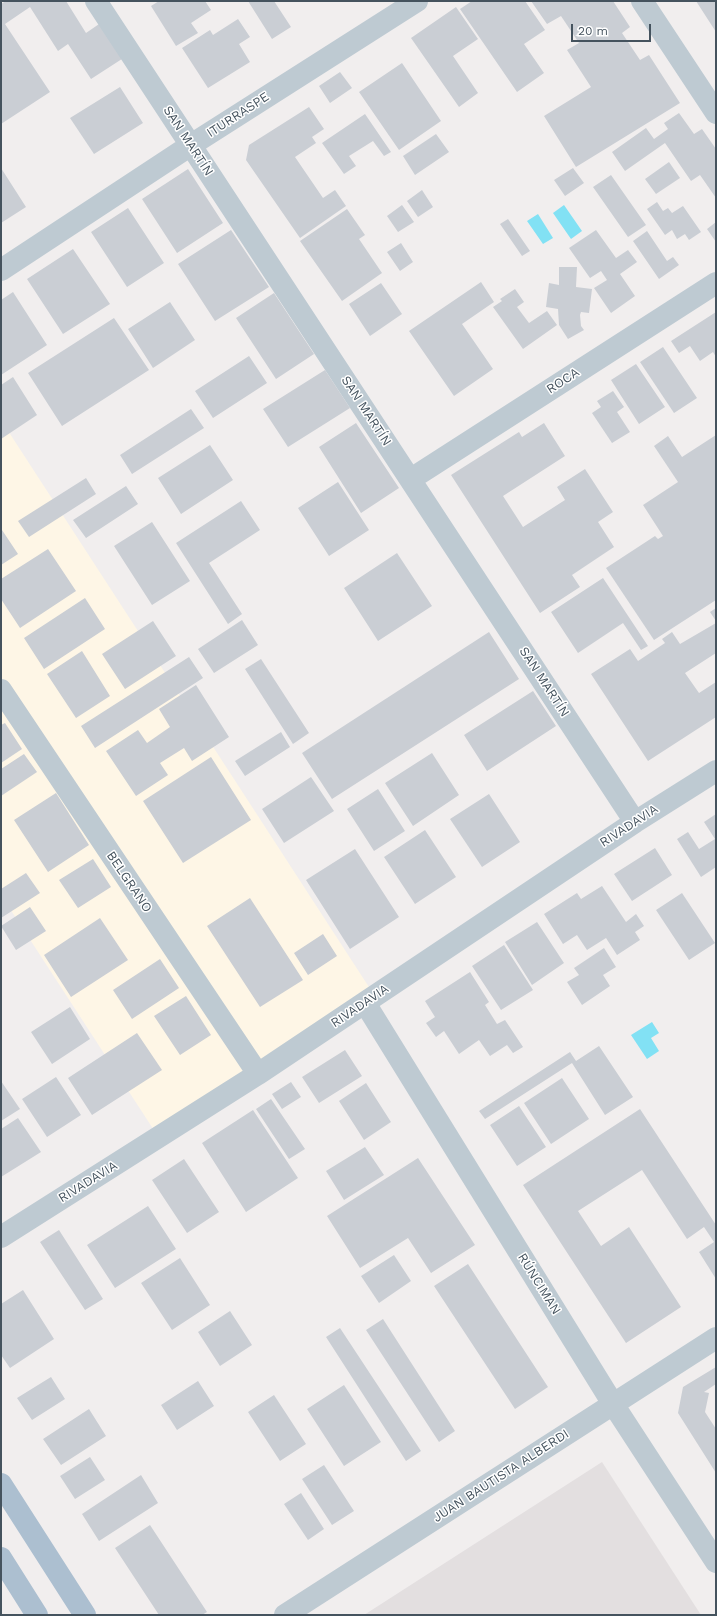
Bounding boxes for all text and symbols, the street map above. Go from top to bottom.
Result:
scale bar [573,16,653,42]
text: 20 m [578,24,608,38]
street label: ITURRASPE [204,89,272,141]
street label: SAN MARTÍN [160,103,216,179]
street label: ROCA [544,365,582,397]
street label: SAN MARTÍN [338,373,394,449]
street label: SAN MARTÍN [516,644,572,720]
street label: RIVADAVIA [597,801,661,851]
street label: BELGRANO [103,849,155,915]
street label: RIVADAVIA [328,981,392,1031]
street label: RIVADAVIA [56,1158,120,1206]
street label: RÚNCIMAN [514,1250,564,1318]
street label: JUAN BAUTISTA ALBERDI [430,1426,572,1526]

